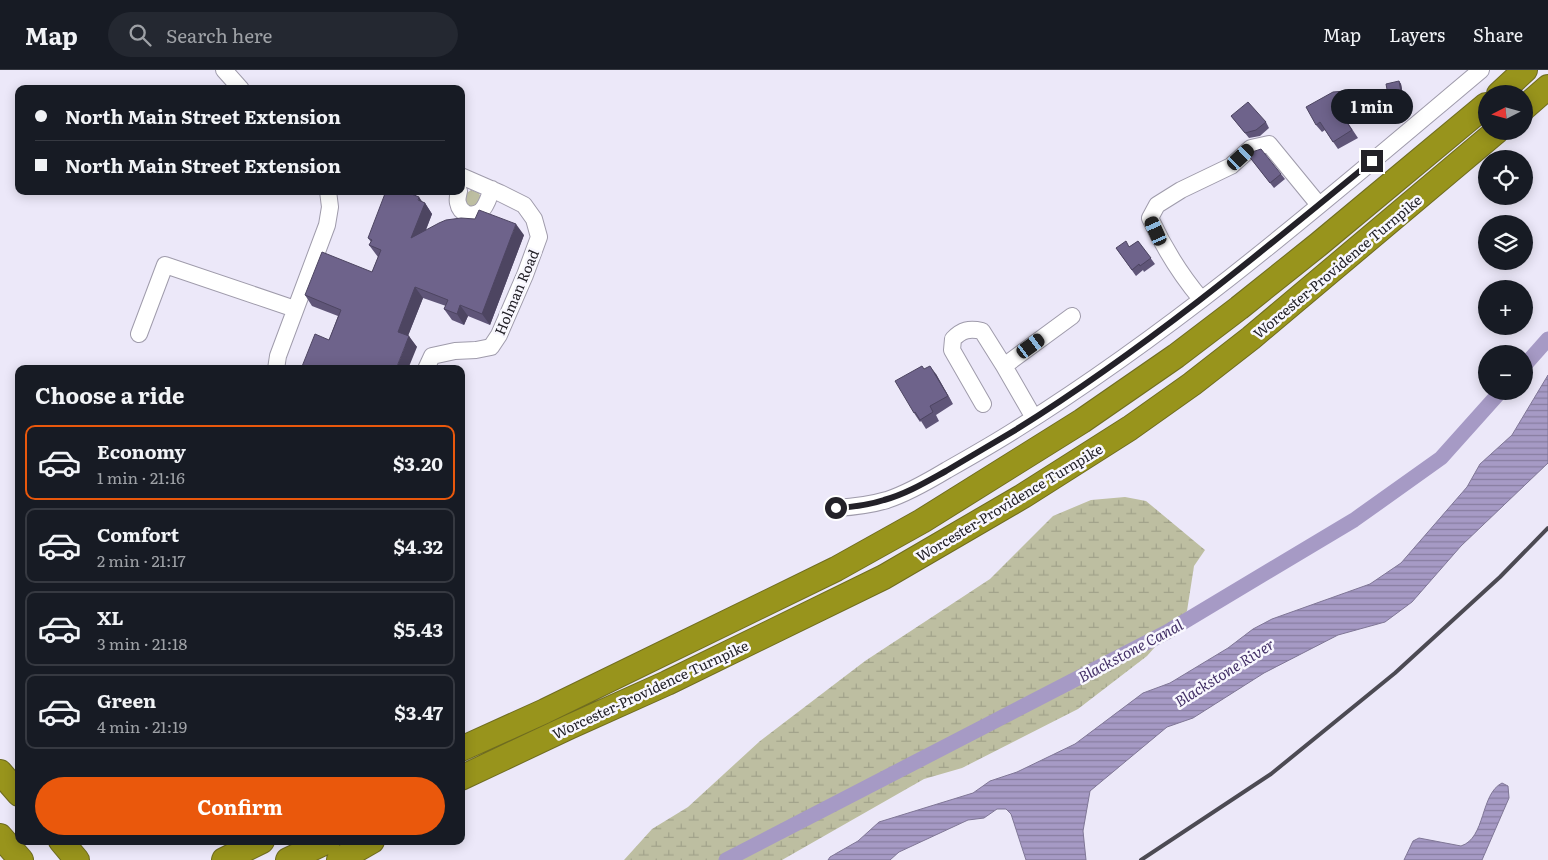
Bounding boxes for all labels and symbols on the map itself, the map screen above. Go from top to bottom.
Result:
north arrow [1478,85,1532,140]
callout: 1 min [1331,88,1413,124]
car [1224,141,1257,173]
route end [1361,150,1383,172]
street label: Worcester-Providence Turnpike [1249,189,1425,343]
car [1143,214,1168,248]
street label: Holman Road [489,246,543,338]
car [1014,331,1047,361]
street label: Worcester-Providence Turnpike [912,438,1106,566]
route start [825,497,847,519]
water label: Blackstone Canal [1074,612,1187,687]
water label: Blackstone River [1170,632,1278,712]
street label: Worcester-Providence Turnpike [549,635,751,743]

